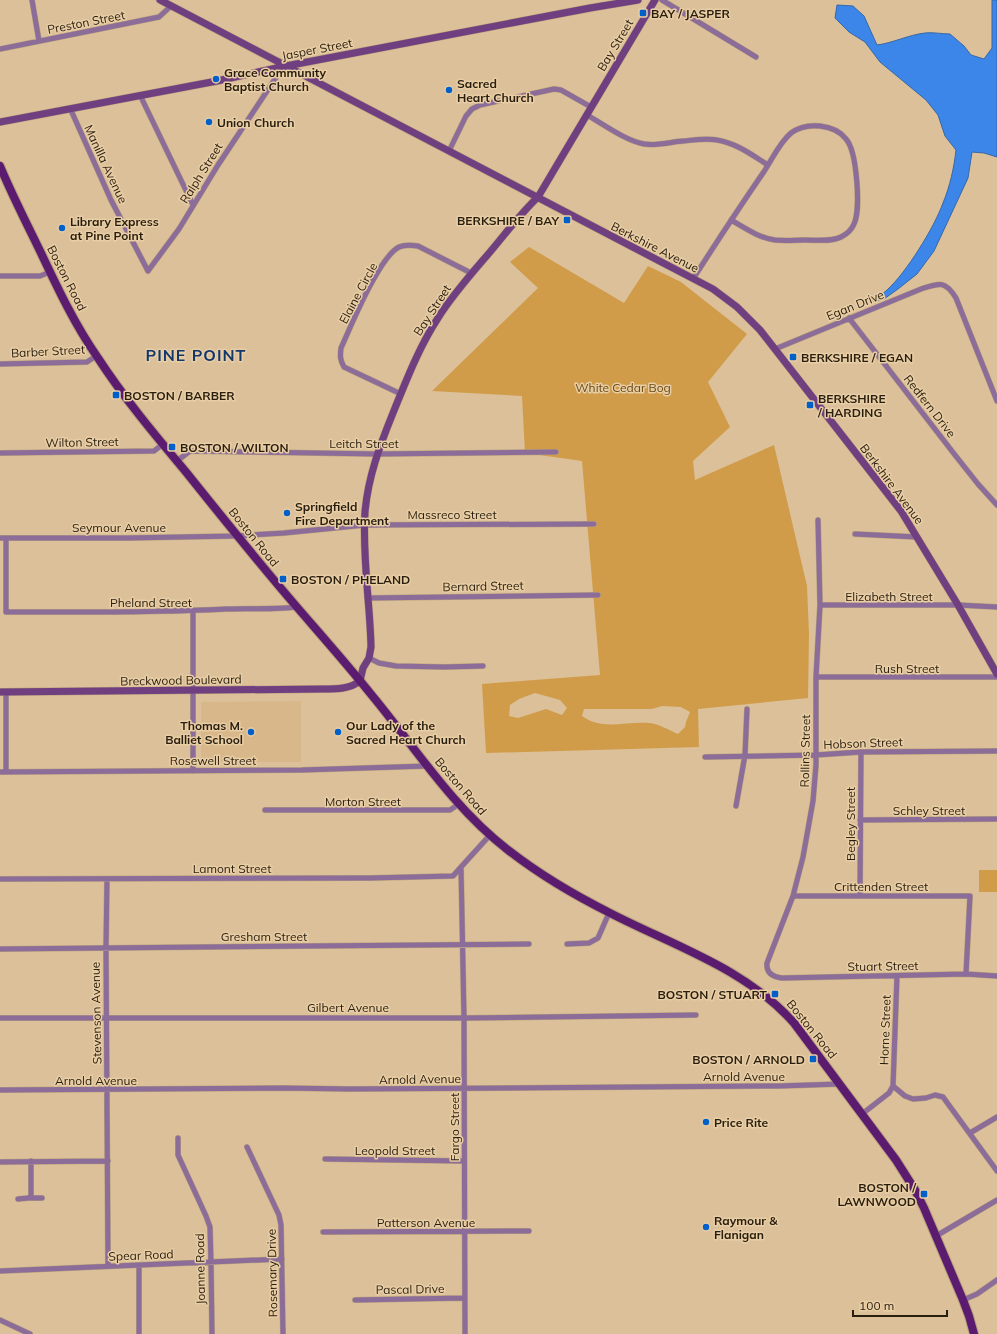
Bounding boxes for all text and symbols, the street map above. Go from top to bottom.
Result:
place label: BAY / JASPER [651,6,730,21]
street label: Preston Street [46,7,126,37]
marker: BAY / JASPER [638,8,648,18]
street label: Bay Street [594,16,636,74]
street label: Jasper Street [280,35,354,63]
place label: Grace Community Baptist Church [224,65,326,94]
marker: Grace Community Baptist Church [211,74,221,84]
place label: Sacred Heart Church [457,76,534,105]
marker: Sacred Heart Church [444,85,454,95]
place label: Union Church [217,115,294,130]
marker: Union Church [204,117,214,127]
street label: Manilla Avenue [81,122,131,206]
street label: Ralph Street [176,140,226,206]
place label: BERKSHIRE / BAY [457,213,559,228]
place label: Library Express at Pine Point [70,214,159,243]
marker: BERKSHIRE / BAY [562,215,572,225]
street label: Berkshire Avenue [609,218,701,276]
marker: Library Express at Pine Point [57,223,67,233]
street label: Boston Road [44,243,90,313]
street label: Elaine Circle [336,260,380,326]
street label: Bay Street [410,282,454,338]
street label: Egan Drive [824,287,886,323]
street label: Barber Street [11,342,85,360]
district label: PINE POINT [146,345,246,365]
place label: BERKSHIRE / EGAN [801,350,913,365]
marker: BERKSHIRE / EGAN [788,352,798,362]
street label: Redfern Drive [901,372,959,440]
park label: White Cedar Bog [575,380,671,395]
place label: BOSTON / BARBER [124,388,235,403]
marker: BOSTON / BARBER [111,390,121,400]
place label: BERKSHIRE / HARDING [817,391,886,420]
marker: BERKSHIRE / HARDING [805,400,815,410]
street label: Wilton Street [45,434,119,450]
street label: Leitch Street [329,436,399,451]
place label: BOSTON / WILTON [180,440,289,455]
street label: Berkshire Avenue [857,441,927,527]
marker: BOSTON / WILTON [167,442,177,452]
place label: Springfield Fire Department [295,499,389,528]
street label: Boston Road [226,505,282,569]
street label: Massreco Street [407,507,497,522]
marker: Springfield Fire Department [282,508,292,518]
street label: Seymour Avenue [72,520,166,535]
place label: BOSTON / PHELAND [291,572,410,587]
marker: BOSTON / PHELAND [278,574,288,584]
street label: Bernard Street [442,578,524,594]
street label: Elizabeth Street [845,589,933,604]
street label: Pheland Street [110,595,192,610]
street label: Rush Street [875,661,939,676]
street label: Breckwood Boulevard [120,671,242,689]
street label: Rollins Street [797,714,813,788]
place label: Thomas M. Balliet School [165,718,243,747]
place label: Our Lady of the Sacred Heart Church [346,718,466,747]
marker: Thomas M. Balliet School [246,727,256,737]
marker: Our Lady of the Sacred Heart Church [333,727,343,737]
street label: Hobson Street [823,734,903,752]
street label: Rosewell Street [170,753,256,768]
street label: Boston Road [432,754,490,818]
street label: Begley Street [843,787,858,861]
street label: Morton Street [325,794,401,809]
street label: Schley Street [893,803,965,818]
street label: Lamont Street [193,861,271,876]
street label: Crittenden Street [834,879,928,894]
street label: Gresham Street [221,929,307,944]
street label: Stuart Street [847,958,919,974]
street label: Stevenson Avenue [88,962,104,1064]
place label: BOSTON / STUART [658,987,768,1002]
marker: BOSTON / STUART [770,989,780,999]
street label: Horne Street [876,995,894,1065]
street label: Boston Road [784,997,840,1061]
street label: Gilbert Avenue [307,1000,389,1015]
place label: BOSTON / ARNOLD [692,1052,805,1067]
marker: BOSTON / ARNOLD [808,1054,818,1064]
street label: Arnold Avenue [703,1069,785,1084]
street label: Arnold Avenue [379,1071,461,1087]
street label: Arnold Avenue [55,1073,137,1088]
street label: Fargo Street [447,1093,462,1161]
place label: Price Rite [714,1115,769,1130]
marker: Price Rite [701,1117,711,1127]
street label: Leopold Street [355,1143,435,1158]
place label: BOSTON / LAWNWOOD [837,1180,917,1209]
marker: BOSTON / LAWNWOOD [919,1189,929,1199]
place label: Raymour & Flanigan [714,1213,778,1242]
street label: Patterson Avenue [377,1215,475,1230]
marker: Raymour & Flanigan [701,1222,711,1232]
street label: Rosemary Drive [264,1229,280,1317]
street label: Joanne Road [192,1233,208,1305]
street label: Spear Road [108,1246,174,1264]
street label: Pascal Drive [375,1281,445,1297]
scale bar [853,1292,947,1318]
text: 100 m [859,1298,894,1313]

